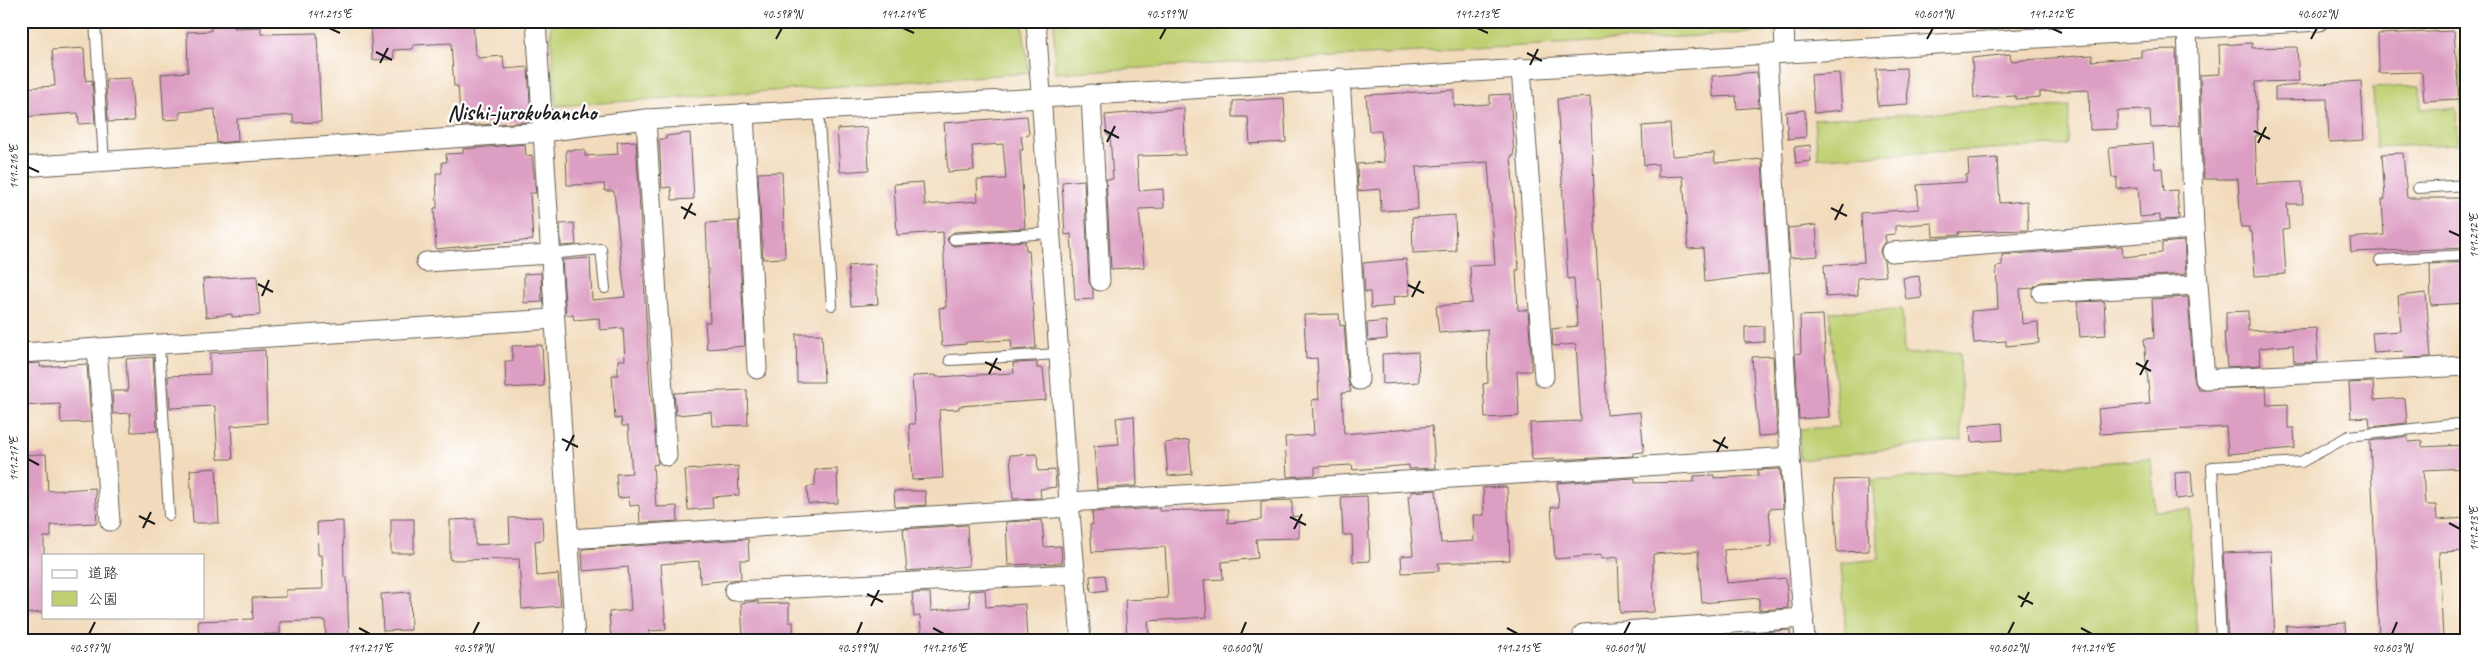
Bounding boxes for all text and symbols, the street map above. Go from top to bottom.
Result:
text: 141.215°E [307,6,353,22]
text: 40.598°N [762,6,804,22]
text: 141.214°E [881,6,927,22]
text: 40.599°N [1146,6,1188,22]
text: 141.213°E [1455,6,1501,22]
text: 40.601°N [1913,6,1955,22]
text: 141.212°E [2029,6,2075,22]
text: 40.602°N [2297,6,2339,22]
district label: Nishi-jurokubancho [448,99,598,127]
text: 141.216°E [6,143,22,189]
text: 141.212°E [2466,212,2482,258]
text: 141.217°E [6,435,22,481]
text: 141.213°E [2466,505,2482,551]
legend [42,554,205,618]
text: 道路 [88,564,118,583]
text: 公園 [88,590,118,609]
text: 40.597°N [69,640,111,656]
text: 141.217°E [348,640,394,656]
text: 40.598°N [453,640,495,656]
text: 40.599°N [837,640,879,656]
text: 141.216°E [922,640,968,656]
text: 40.600°N [1221,640,1263,656]
text: 141.215°E [1496,640,1542,656]
text: 40.601°N [1604,640,1646,656]
text: 40.602°N [1988,640,2030,656]
text: 141.214°E [2070,640,2116,656]
text: 40.603°N [2372,640,2414,656]

